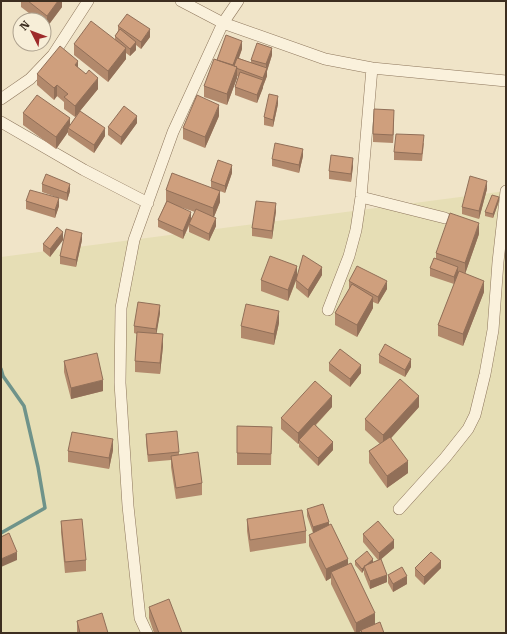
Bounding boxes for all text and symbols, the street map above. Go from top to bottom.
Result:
north arrow [12,12,52,52]
text: N [17,18,33,33]

